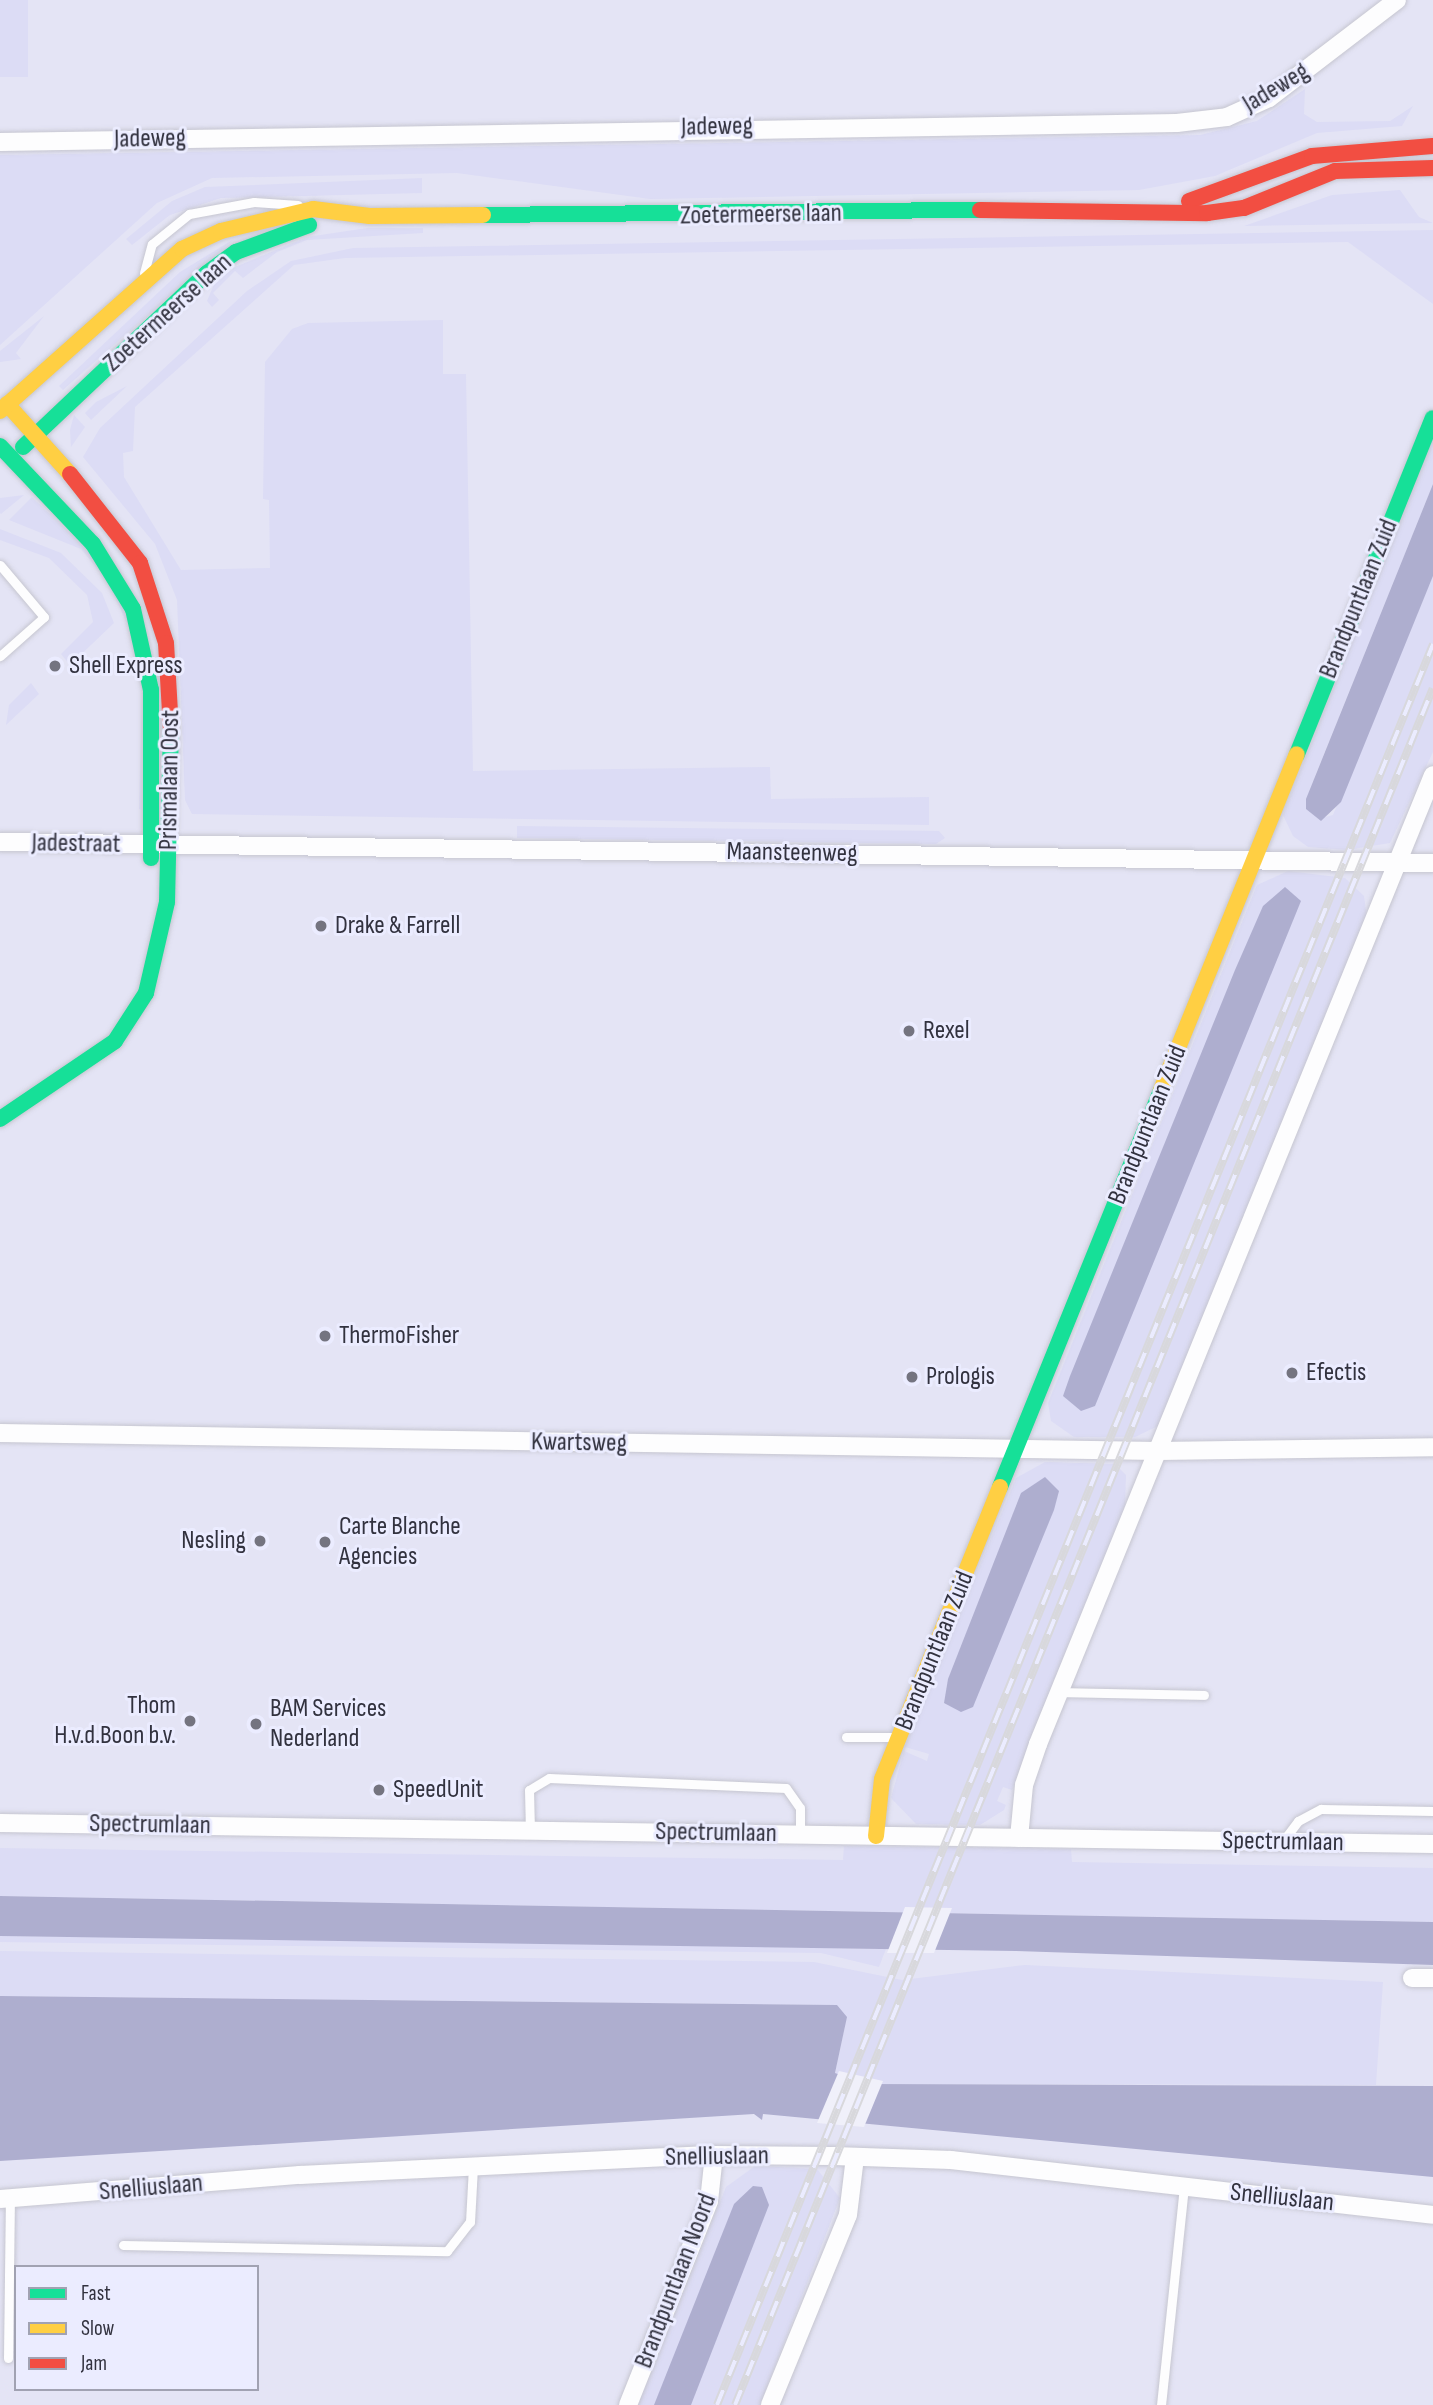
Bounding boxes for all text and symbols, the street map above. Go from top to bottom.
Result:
street label: Jadeweg [1237,56,1315,120]
street label: Jadeweg [681,111,753,143]
street label: Jadeweg [114,123,186,155]
street label: Zoetermeerse laan [680,198,842,232]
street label: Zoetermeerse laan [98,247,238,379]
street label: Brandpuntlaan Zuid [1313,515,1405,683]
place label: Shell Express [69,650,183,682]
marker: Shell Express [47,658,63,674]
street label: Prismalaan Oost [153,710,187,850]
street label: Jadestraat [31,828,121,860]
street label: Maansteenweg [726,836,858,870]
place label: Drake & Farrell [335,910,460,942]
marker: Drake & Farrell [313,918,329,934]
place label: Rexel [923,1015,970,1047]
marker: Rexel [901,1023,917,1039]
street label: Brandpuntlaan Zuid [1102,1041,1194,1209]
place label: ThermoFisher [339,1320,459,1352]
marker: ThermoFisher [317,1328,333,1344]
place label: Efectis [1306,1357,1366,1389]
place label: Prologis [926,1361,995,1393]
marker: Efectis [1284,1365,1300,1381]
marker: Prologis [904,1369,920,1385]
street label: Kwartsweg [531,1427,627,1459]
place label: Carte Blanche Agencies [339,1511,461,1572]
place label: Nesling [181,1525,246,1557]
marker: Nesling [252,1533,268,1549]
marker: Carte Blanche Agencies [317,1534,333,1550]
street label: Brandpuntlaan Zuid [889,1567,981,1735]
place label: Thom H.v.d.Boon b.v. [54,1690,176,1752]
place label: BAM Services Nederland [270,1693,386,1754]
marker: Thom H.v.d.Boon b.v. [182,1713,198,1729]
marker: BAM Services Nederland [248,1716,264,1732]
place label: SpeedUnit [393,1774,483,1806]
marker: SpeedUnit [371,1782,387,1798]
street label: Spectrumlaan [89,1808,211,1842]
street label: Spectrumlaan [655,1816,777,1850]
street label: Spectrumlaan [1222,1825,1344,1859]
street label: Snelliuslaan [665,2140,769,2174]
street label: Snelliuslaan [98,2168,204,2208]
street label: Snelliuslaan [1229,2177,1335,2219]
street label: Brandpuntlaan Noord [628,2189,724,2373]
legend [14,2265,259,2391]
text: Fast [81,2281,111,2306]
text: Slow [81,2316,114,2341]
text: Jam [81,2351,107,2376]

